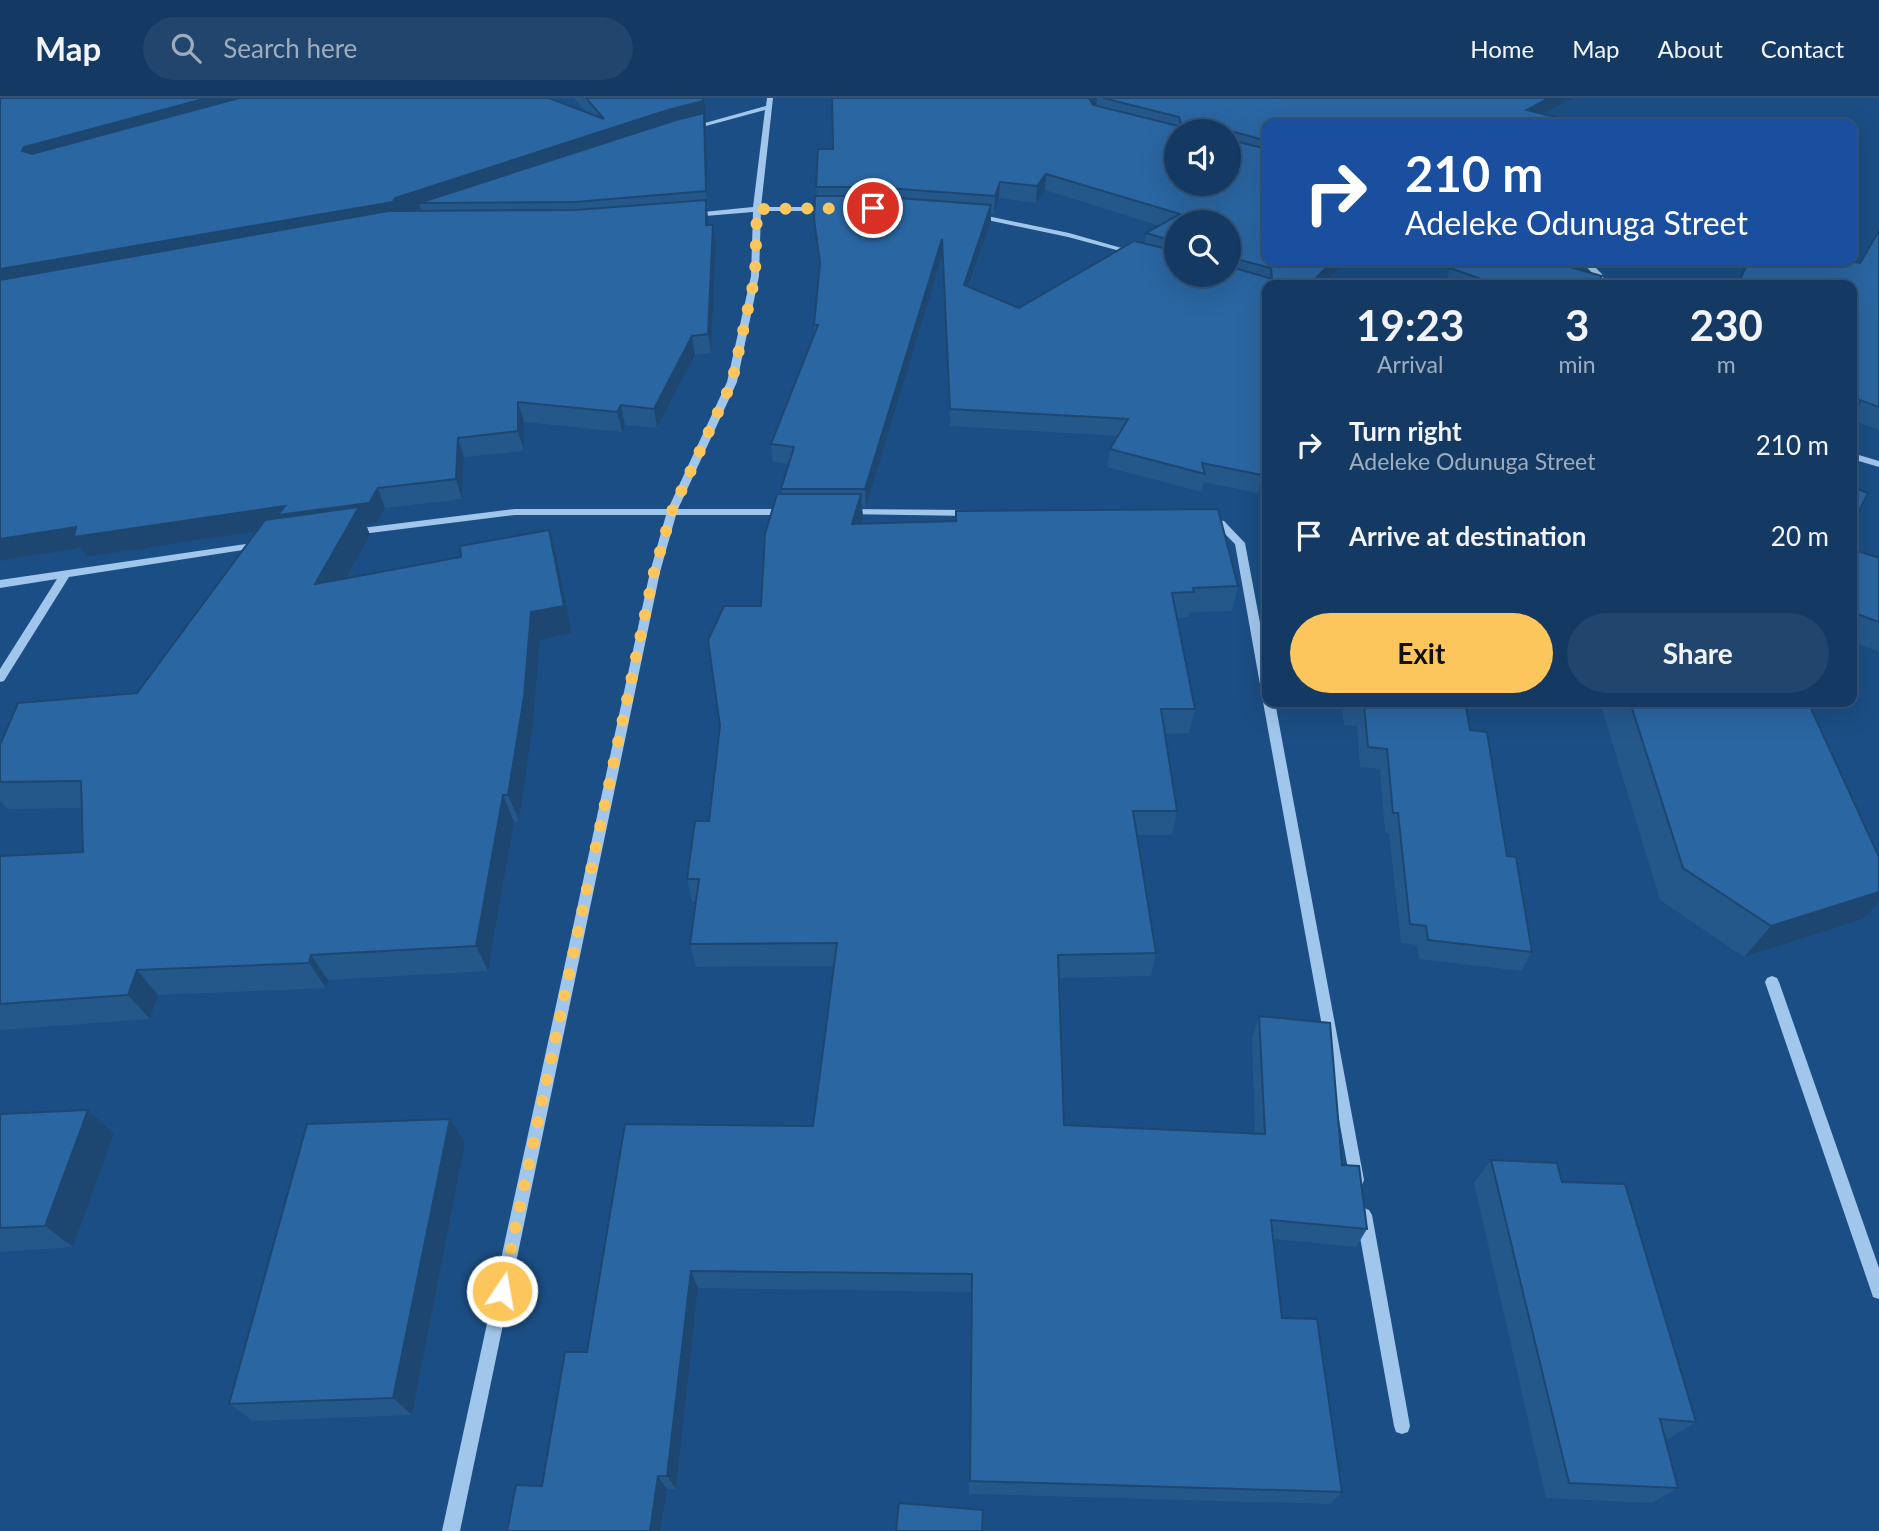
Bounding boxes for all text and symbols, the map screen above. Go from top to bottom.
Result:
search box [143,17,633,80]
text: Map [35,28,101,68]
icon: search [167,29,205,67]
text: Search here [223,32,357,64]
text: Home [1470,34,1534,63]
text: Map [1572,34,1620,63]
text: About [1658,34,1723,63]
text: Contact [1761,34,1844,63]
map controls [1164,119,1241,287]
button: sound [1164,119,1241,196]
text: 210 m [1405,144,1543,202]
icon: right [1290,147,1381,238]
pin [843,178,903,238]
icon: arrive [854,189,892,227]
text: Adeleke Odunuga Street [1405,203,1748,242]
button: search [1164,210,1241,287]
text: 19:23 [1356,300,1464,350]
text: 3 [1565,300,1589,350]
text: 230 [1690,300,1763,350]
text: Arrival [1377,350,1443,378]
text: min [1558,350,1596,378]
text: m [1717,350,1736,378]
text: Turn right [1349,415,1462,447]
icon: right [1290,426,1328,464]
text: 210 m [1756,429,1829,461]
text: Adeleke Odunuga Street [1349,447,1595,475]
icon: arrive [1290,517,1328,555]
text: Arrive at destination [1349,520,1586,552]
text: 20 m [1771,520,1829,552]
button: Exit [1290,613,1553,693]
button: Share [1567,613,1829,693]
position arrow [465,1254,539,1328]

